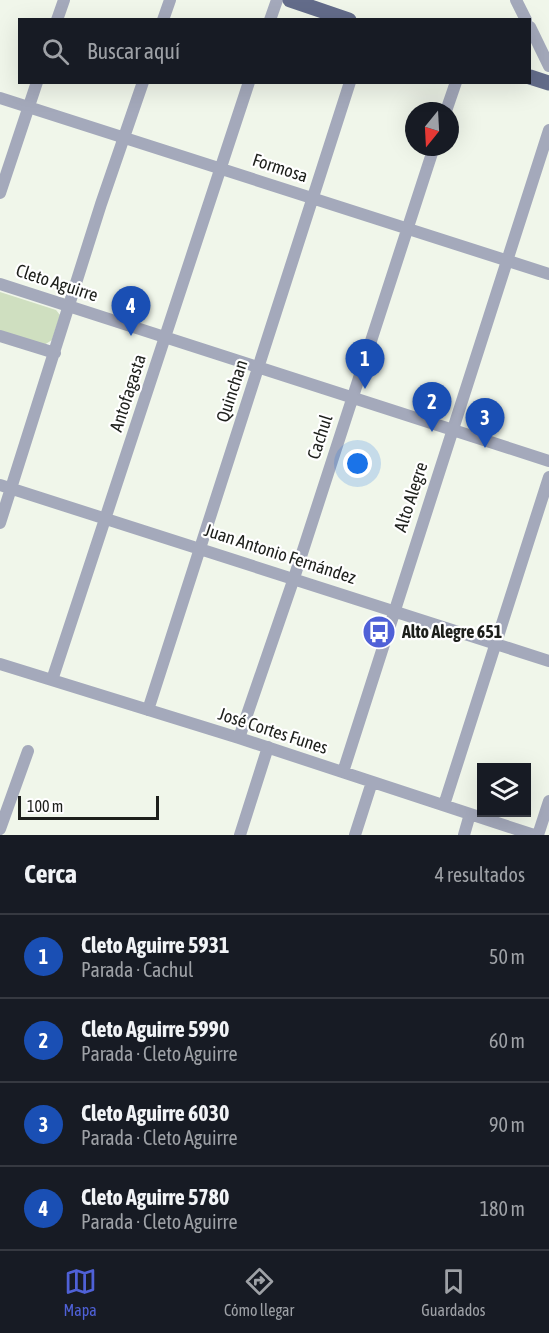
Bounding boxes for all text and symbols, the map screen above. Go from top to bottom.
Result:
search box [18,18,531,84]
icon: search [39,35,72,68]
text: Buscar aquí [87,38,180,64]
north arrow [405,102,459,156]
street label: Formosa [250,149,310,186]
street label: Cleto Aguirre [13,259,101,306]
pin: 4 [112,286,150,336]
pin: 1 [346,340,385,389]
street label: Antofagasta [105,352,150,434]
street label: Quinchan [212,357,251,425]
pin: 2 [412,382,452,432]
pin: 3 [466,398,504,448]
street label: Cachul [303,412,337,462]
your location [343,449,372,478]
street label: Alto Alegre [389,459,432,534]
street label: Juan Antonio Fernández [202,519,359,588]
bus stop icon: Alto Alegre 651 [361,614,397,650]
place label: Alto Alegre 651 [401,621,502,642]
street label: José Cortes Funes [216,703,331,758]
map controls [477,763,531,817]
button: layers [477,763,531,817]
scale bar [18,793,159,820]
text: 100 m [27,797,63,815]
text: Cerca [24,859,77,889]
text: 4 resultados [435,863,525,886]
text: Cleto Aguirre 5931 [81,932,229,958]
text: 1 [39,945,48,968]
text: 50 m [489,945,525,968]
text: Parada · Cachul [81,958,193,981]
text: Cleto Aguirre 5990 [81,1016,229,1042]
text: 2 [39,1029,48,1052]
text: 60 m [489,1029,525,1052]
text: Parada · Cleto Aguirre [81,1042,237,1065]
text: Cleto Aguirre 6030 [81,1100,229,1126]
text: 3 [39,1113,48,1136]
text: 90 m [489,1113,525,1136]
text: Parada · Cleto Aguirre [81,1126,237,1149]
text: Cleto Aguirre 5780 [81,1184,229,1210]
text: 4 [39,1197,48,1220]
text: 180 m [480,1197,525,1220]
text: Parada · Cleto Aguirre [81,1210,237,1233]
tab: Mapa [64,1265,97,1319]
tab: Cómo llegar [224,1265,294,1319]
tab: Guardados [421,1265,485,1319]

